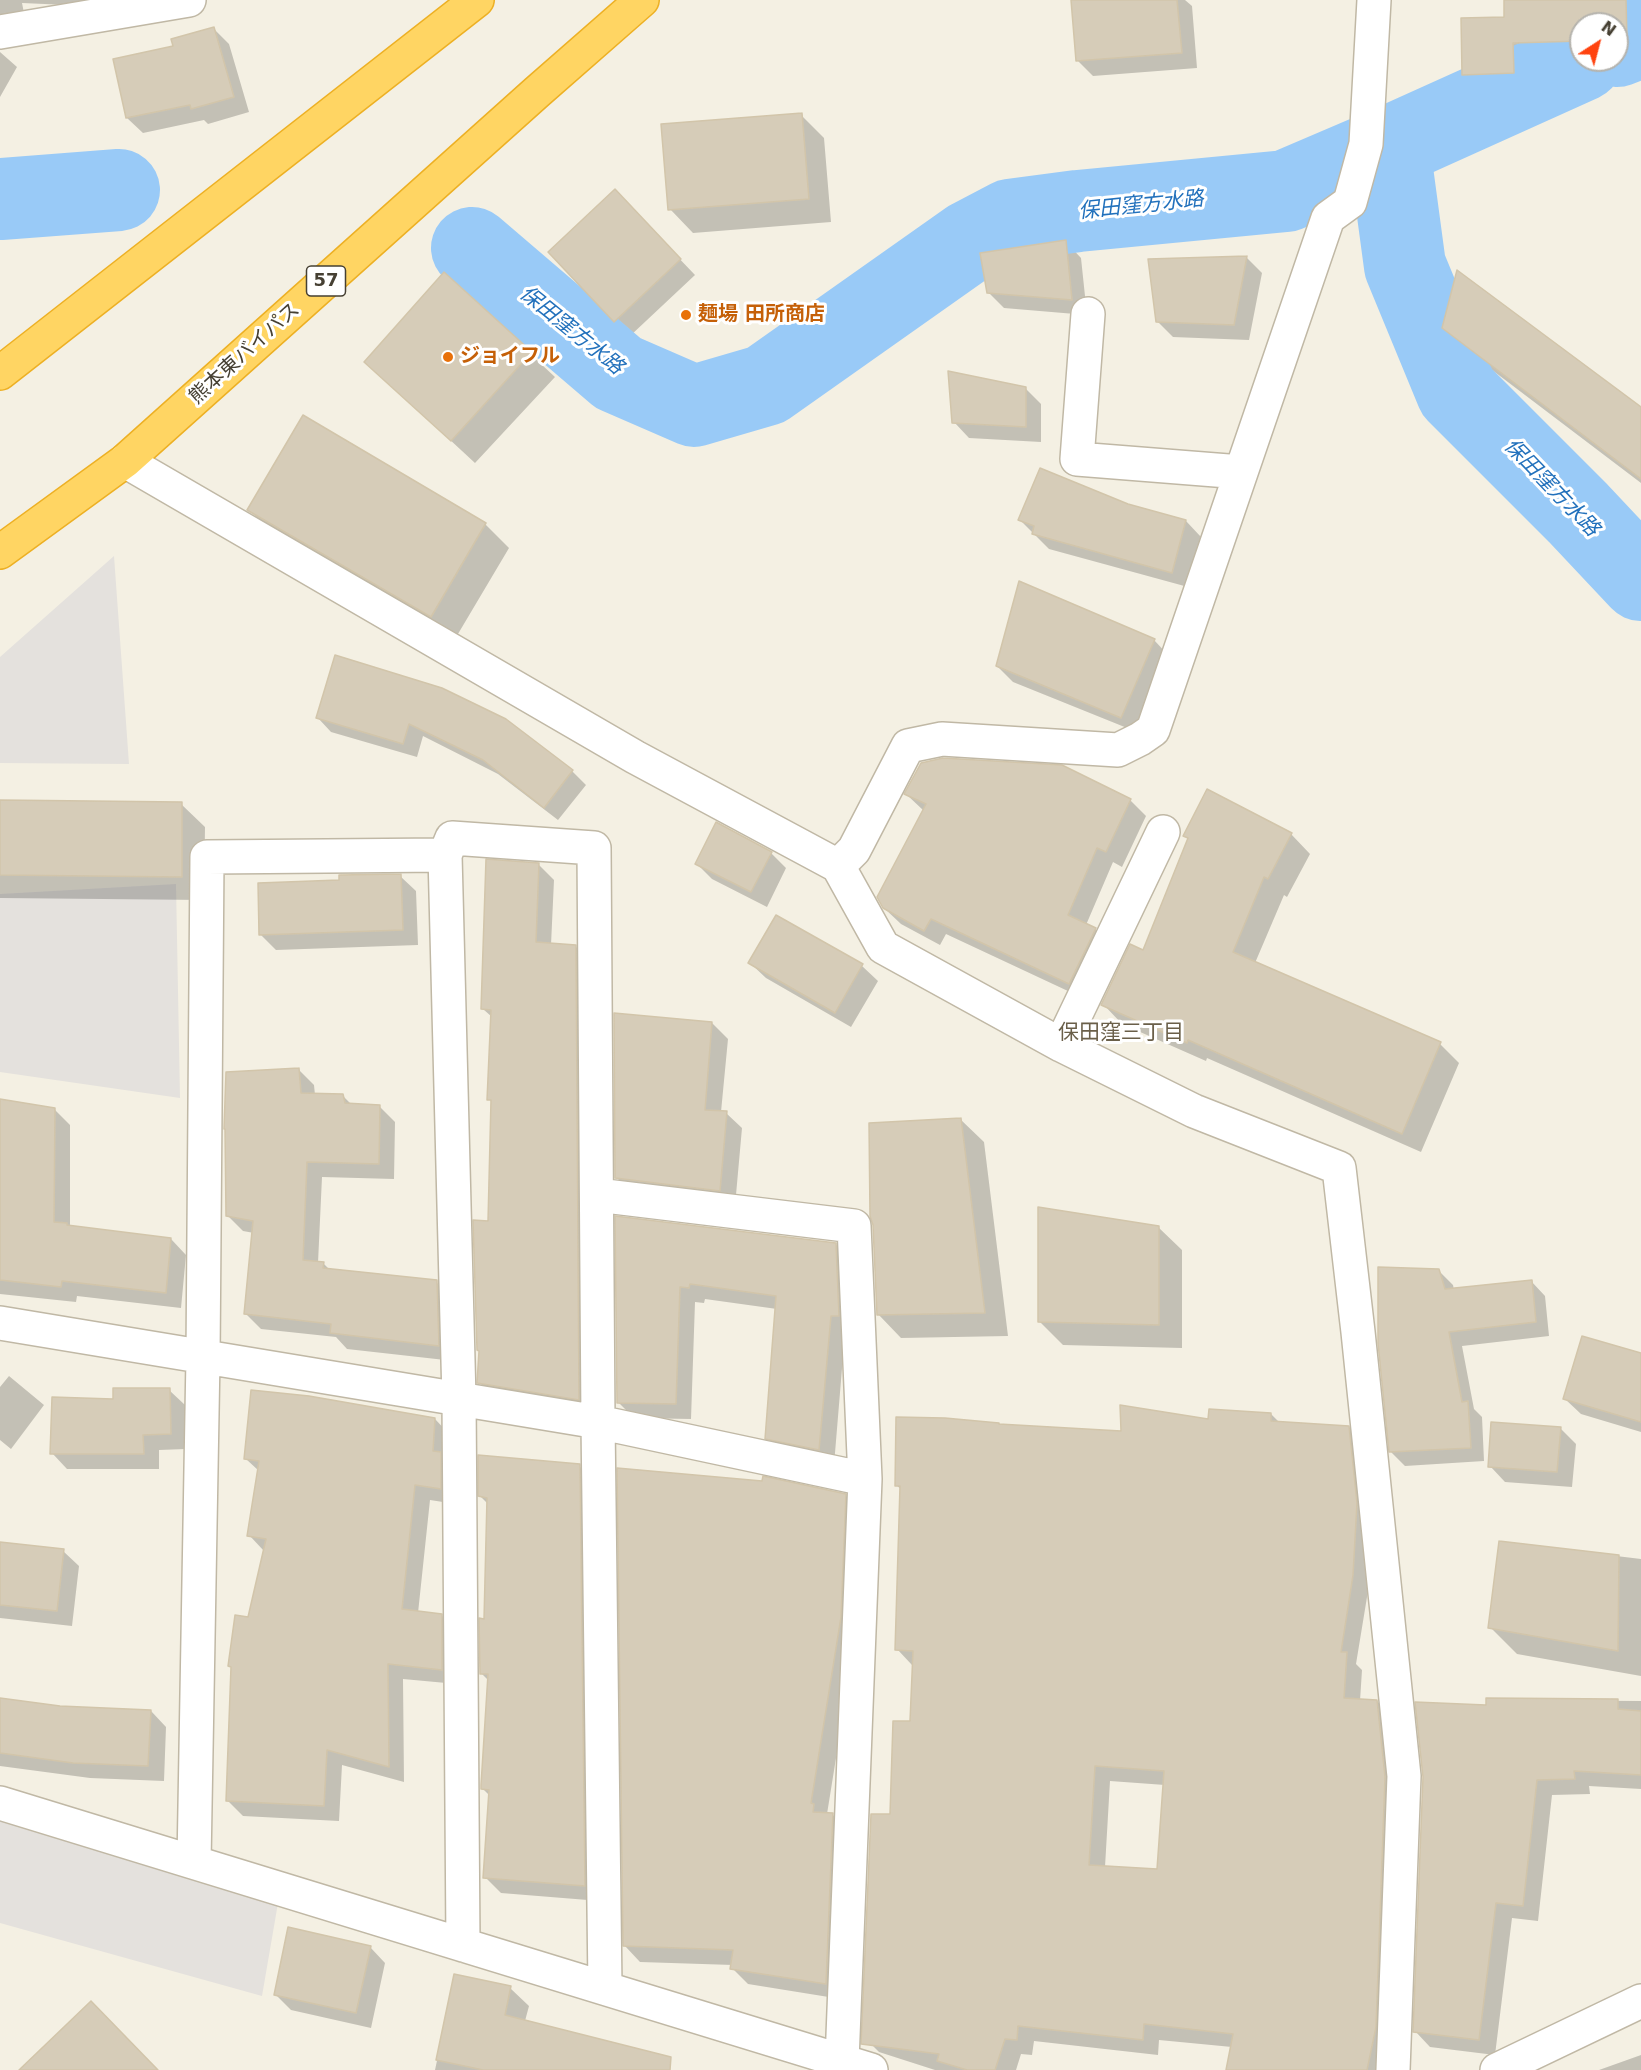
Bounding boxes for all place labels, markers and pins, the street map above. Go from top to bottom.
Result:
place label: 麺場 田所商店 [698,303,825,327]
marker: 麺場 田所商店 [679,308,693,322]
place label: ジョイフル [460,345,560,369]
marker: ジョイフル [441,350,455,364]

